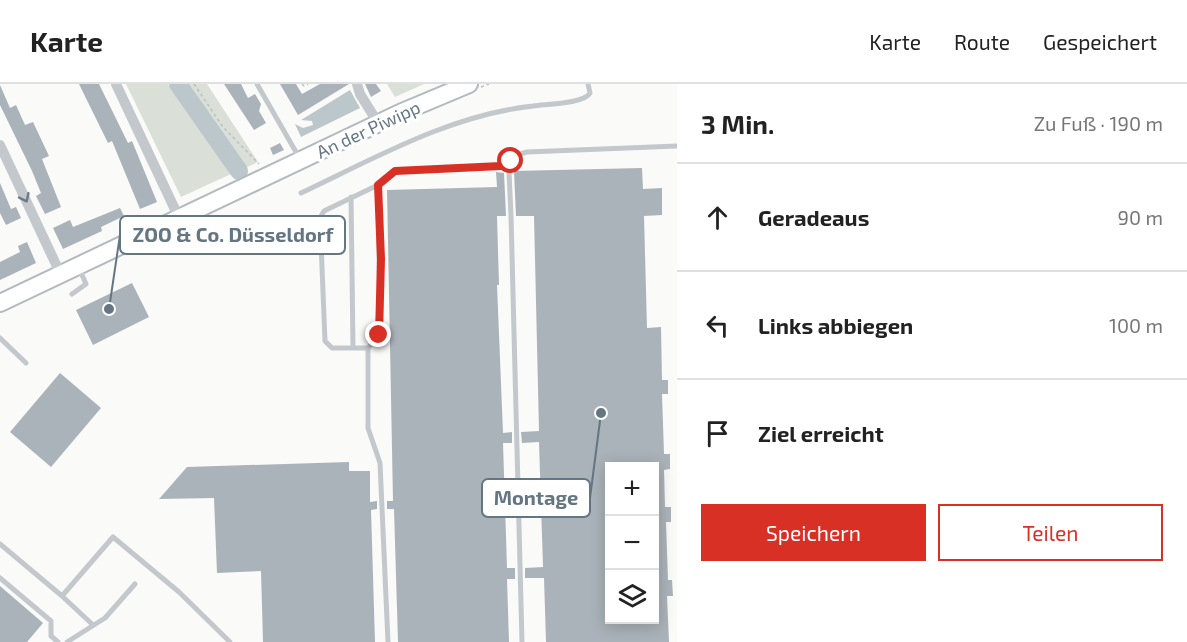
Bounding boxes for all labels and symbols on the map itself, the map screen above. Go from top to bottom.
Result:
street label: An der Piwipp [313,95,423,163]
route start [497,147,523,173]
one-way arrow [17,192,29,203]
callout: ZOO & Co. Düsseldorf [120,216,345,254]
text: ZOO & Co. Düsseldorf [133,222,334,246]
route end [365,321,391,347]
callout: Montage [482,479,590,517]
text: Montage [494,485,578,509]

